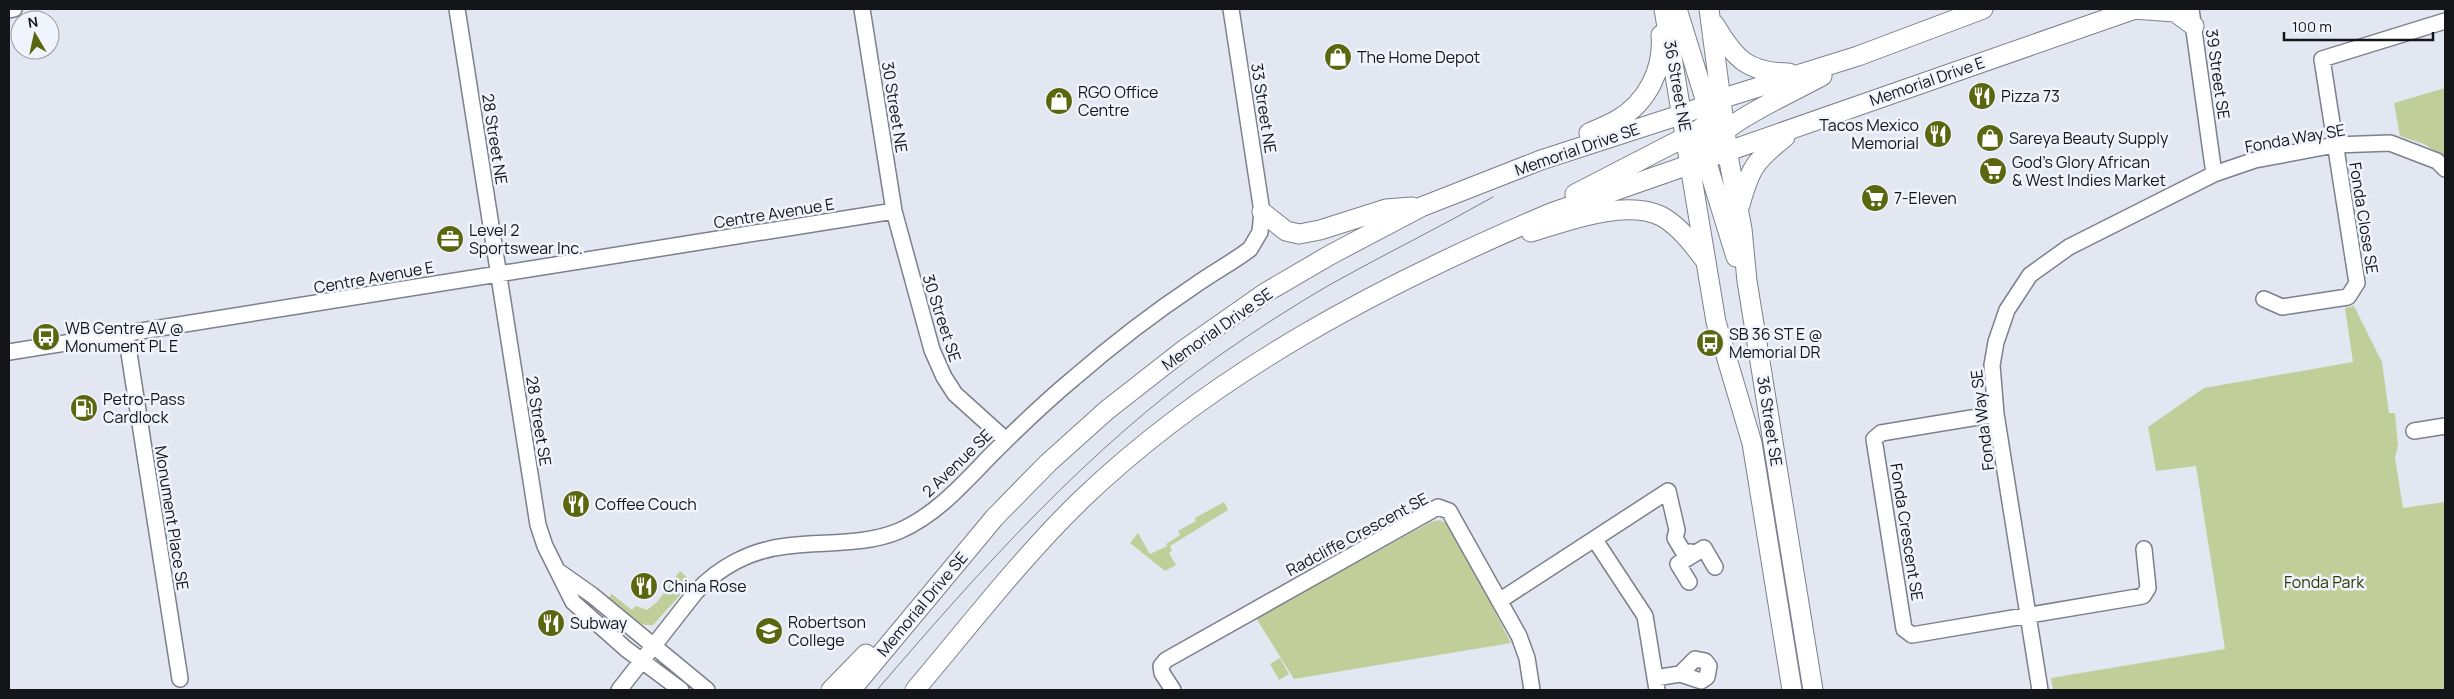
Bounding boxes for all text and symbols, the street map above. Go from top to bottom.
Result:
north arrow [10,10,60,60]
scale bar [2284,10,2433,42]
text: N [26,11,39,32]
text: 100 m [2292,16,2332,37]
street label: 39 Street SE [2201,27,2235,121]
street label: 36 Street NE [1659,39,1697,133]
shop icon: The Home Depot [1323,42,1353,72]
place label: The Home Depot [1357,46,1480,68]
street label: Memorial Drive E [1866,51,1988,111]
street label: 30 Street NE [877,60,913,154]
street label: 33 Street NE [1246,61,1282,155]
place label: RGO Office Centre [1078,81,1158,121]
restaurant icon: Pizza 73 [1967,81,1997,111]
place label: Pizza 73 [2001,85,2060,107]
shop icon: RGO Office Centre [1044,86,1074,116]
street label: 28 Street NE [477,92,513,186]
place label: Tacos Mexico Memorial [1819,114,1919,154]
street label: Memorial Drive SE [1512,117,1642,181]
street label: Fonda Way SE [2243,118,2347,158]
restaurant icon: Tacos Mexico Memorial [1923,119,1953,149]
shop icon: Sareya Beauty Supply [1975,123,2005,153]
place label: Sareya Beauty Supply [2009,127,2169,149]
place label: God's Glory African & West Indies Market [2012,151,2166,191]
supermarket icon: God's Glory African & West Indies Market [1978,156,2008,186]
street label: Fonda Close SE [2344,161,2384,275]
supermarket icon: 7-Eleven [1860,183,1890,213]
place label: 7-Eleven [1894,187,1957,209]
street label: Centre Avenue E [712,193,836,233]
place label: Level 2 Sportswear Inc. [469,219,583,259]
office icon: Level 2 Sportswear Inc. [435,224,465,254]
street label: Centre Avenue E [312,256,436,298]
street label: 30 Street SE [917,271,967,365]
street label: Memorial Drive SE [1157,283,1277,375]
place label: WB Centre AV @ Monument PL E [65,317,184,357]
bus stop icon: WB Centre AV @ Monument PL E [31,322,61,352]
place label: SB 36 ST E @ Memorial DR [1729,323,1823,363]
bus stop icon: SB 36 ST E @ Memorial DR [1695,328,1725,358]
street label: Fonda Way SE [1965,368,1999,472]
street label: 28 Street SE [521,374,557,468]
street label: 36 Street SE [1752,374,1788,468]
place label: Petro-Pass Cardlock [103,388,185,428]
fuel station icon: Petro-Pass Cardlock [69,393,99,423]
street label: 2 Avenue SE [917,424,997,502]
street label: Monument Place SE [150,444,194,592]
street label: Fonda Crescent SE [1885,462,1929,602]
street label: Radcliffe Crescent SE [1282,487,1432,581]
restaurant icon: Coffee Couch [561,489,591,519]
place label: Coffee Couch [595,493,697,515]
street label: Memorial Drive SE [872,547,972,661]
restaurant icon: China Rose [629,571,659,601]
park label: Fonda Park [2284,571,2365,593]
place label: China Rose [663,575,747,597]
restaurant icon: Subway [536,608,566,638]
place label: Robertson College [788,611,866,651]
place label: Subway [570,612,628,634]
school or university icon: Robertson College [754,616,784,646]

